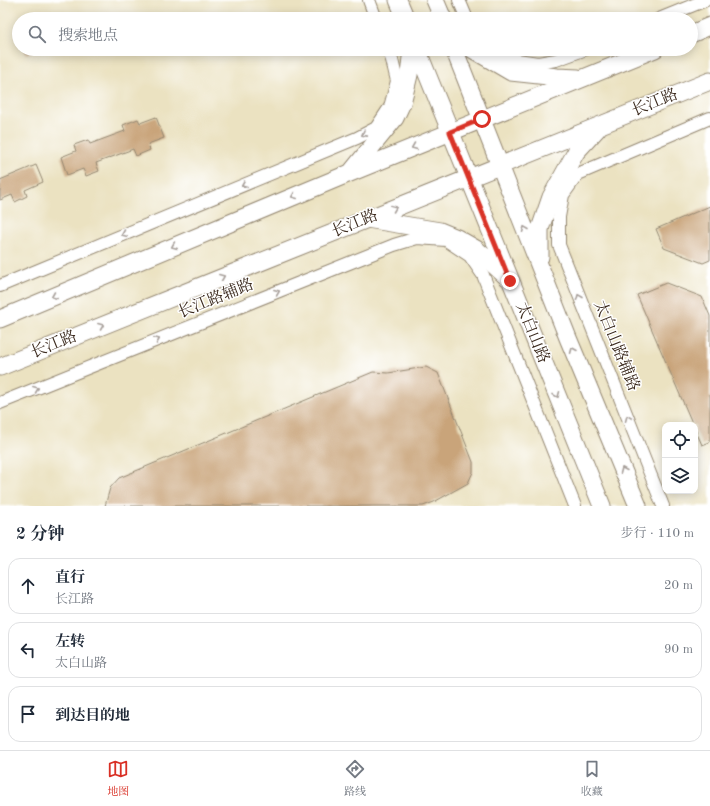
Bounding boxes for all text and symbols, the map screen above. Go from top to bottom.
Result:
search box [12,12,698,56]
icon: search [26,23,48,45]
text: 搜索地点 [58,29,118,44]
street label: 长江路 [629,85,680,119]
route start [473,110,491,128]
one-way arrow [361,129,368,137]
one-way arrow [411,142,419,150]
one-way arrow [240,180,247,188]
one-way arrow [290,192,297,200]
one-way arrow [390,205,398,213]
street label: 长江路 [329,206,380,240]
one-way arrow [522,226,530,233]
one-way arrow [120,230,127,238]
one-way arrow [170,242,177,250]
route end [501,272,519,290]
one-way arrow [218,274,225,282]
street label: 长江路辅路 [175,275,256,321]
one-way arrow [274,288,281,296]
one-way arrow [50,292,57,300]
one-way arrow [576,294,584,301]
street label: 太白山路辅路 [591,298,643,394]
street label: 太白山路 [513,300,553,366]
one-way arrow [98,323,105,331]
street label: 长江路 [28,327,79,361]
one-way arrow [152,337,160,345]
one-way arrow [570,347,578,355]
one-way arrow [33,385,40,393]
one-way arrow [553,392,561,399]
one-way arrow [624,414,632,421]
map controls [662,422,698,494]
button: locate [662,422,698,458]
button: layers [662,458,698,494]
one-way arrow [620,467,628,474]
text: 2 分钟 [16,526,65,543]
text: 步行 · 110 m [620,527,694,540]
text: 直行 [55,571,85,586]
icon: ahead [17,575,39,597]
text: 20 m [664,579,693,592]
text: 长江路 [55,593,94,606]
text: 左转 [55,635,85,650]
icon: left [17,639,39,661]
text: 90 m [664,643,693,656]
text: 太白山路 [55,657,107,670]
icon: arrive [17,703,39,725]
text: 到达目的地 [55,709,130,724]
tab: 地图 [107,758,129,800]
tab: 路线 [344,758,366,800]
tab: 收藏 [581,758,603,800]

